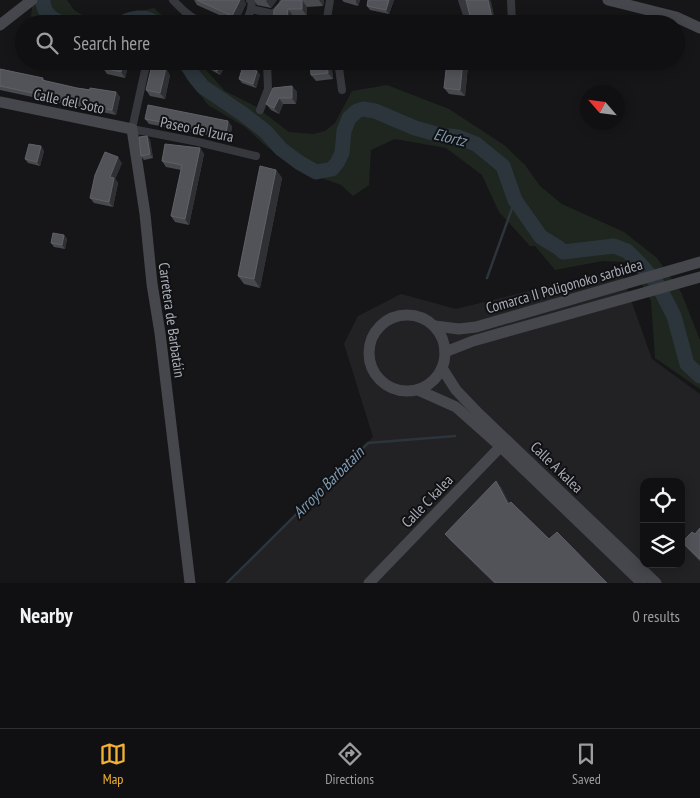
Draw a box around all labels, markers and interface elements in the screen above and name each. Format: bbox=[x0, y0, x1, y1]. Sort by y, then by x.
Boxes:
search box bbox=[15, 15, 685, 70]
icon: search bbox=[33, 29, 61, 57]
text: Search here bbox=[73, 31, 150, 55]
street label: Calle del Soto bbox=[32, 84, 106, 118]
north arrow bbox=[580, 85, 625, 130]
street label: Paseo de Izura bbox=[159, 112, 235, 146]
water label: Elortz bbox=[432, 123, 470, 151]
street label: Comarca II Poligonoko sarbidea bbox=[483, 255, 645, 317]
street label: Carretera de Barbatáin bbox=[155, 261, 189, 379]
street label: Calle A kalea bbox=[527, 437, 587, 497]
water label: Arroyo Barbatain bbox=[288, 442, 368, 522]
street label: Calle C kalea bbox=[397, 471, 457, 531]
map controls bbox=[640, 478, 685, 568]
button: locate bbox=[640, 478, 685, 523]
button: layers bbox=[640, 523, 685, 568]
text: Nearby bbox=[20, 602, 73, 629]
text: 0 results bbox=[633, 606, 680, 626]
tab: Map bbox=[99, 740, 127, 788]
tab: Directions bbox=[325, 740, 374, 788]
tab: Saved bbox=[572, 740, 601, 788]

